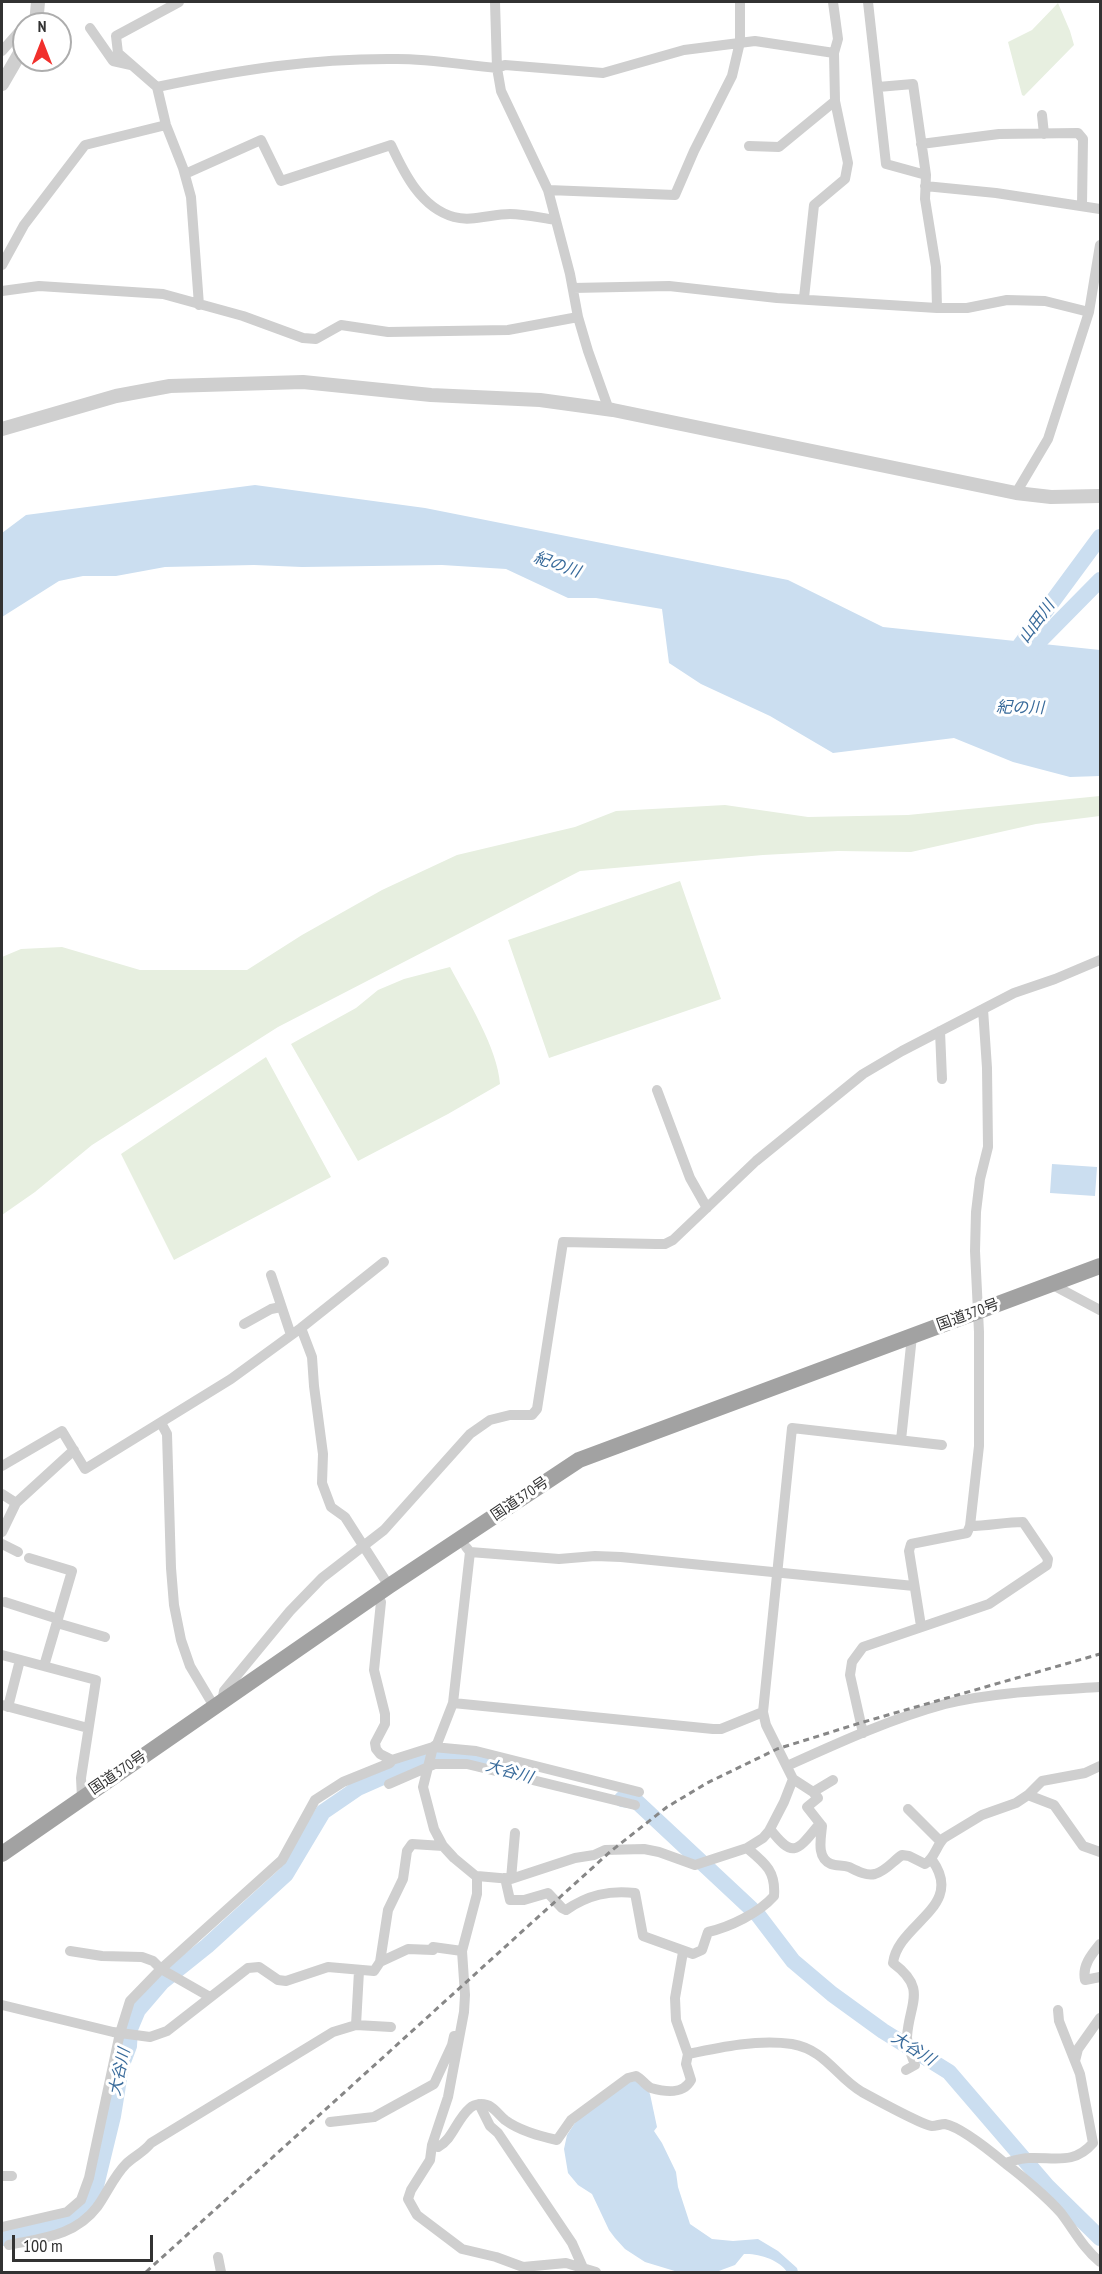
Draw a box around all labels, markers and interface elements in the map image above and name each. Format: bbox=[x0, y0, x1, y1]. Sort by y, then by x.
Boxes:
north arrow bbox=[12, 12, 72, 72]
text: N bbox=[38, 16, 46, 36]
water label: 紀の川 bbox=[531, 548, 583, 582]
water label: 山田川 bbox=[1015, 597, 1059, 647]
water label: 紀の川 bbox=[996, 698, 1044, 718]
street label: 国道370号 bbox=[934, 1295, 1002, 1335]
street label: 国道370号 bbox=[488, 1473, 552, 1525]
street label: 国道370号 bbox=[86, 1747, 150, 1799]
water label: 大谷川 bbox=[483, 1756, 535, 1788]
water label: 大谷川 bbox=[888, 2028, 938, 2070]
water label: 大谷川 bbox=[106, 2047, 134, 2097]
scale bar bbox=[15, 2223, 156, 2261]
text: 100 m bbox=[23, 2234, 63, 2257]

